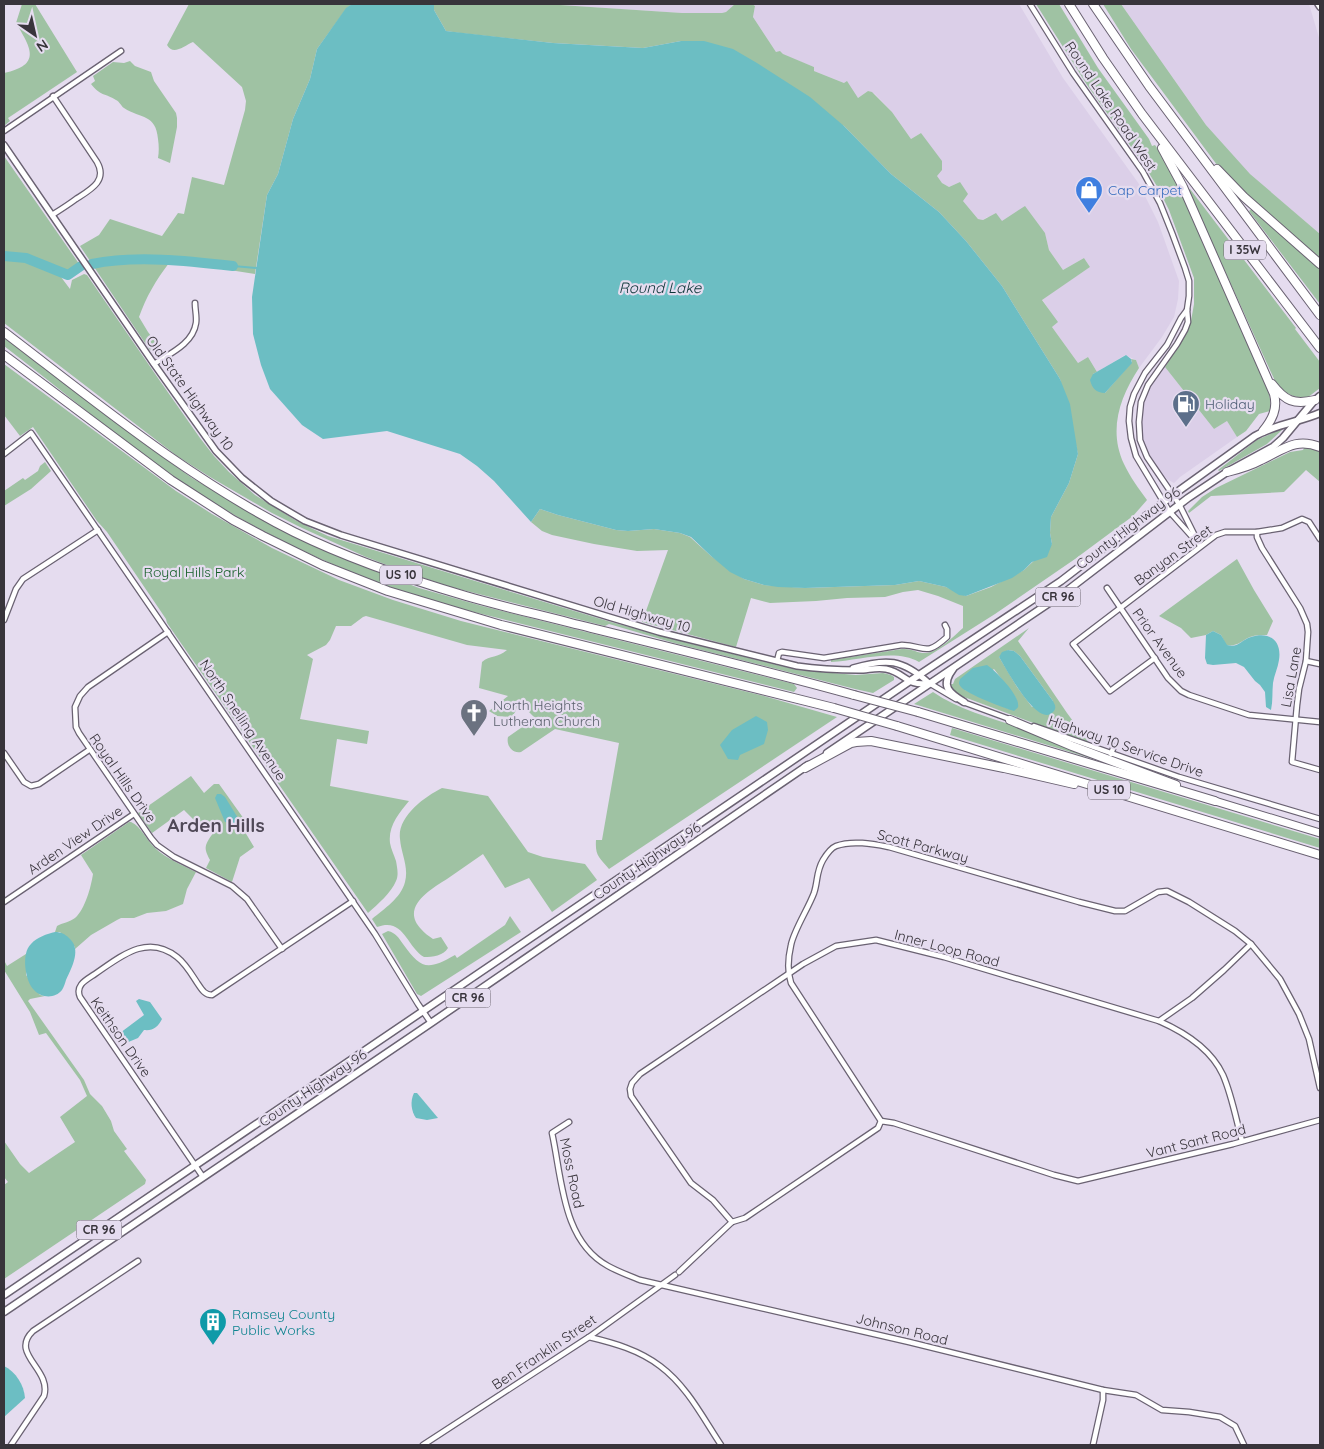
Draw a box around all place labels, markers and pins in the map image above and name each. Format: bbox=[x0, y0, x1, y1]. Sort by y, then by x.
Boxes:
shop icon: Cap Carpet bbox=[1074, 175, 1104, 214]
place label: Cap Carpet bbox=[1108, 181, 1182, 199]
fuel station icon: Holiday bbox=[1171, 389, 1201, 428]
place label: Holiday bbox=[1205, 395, 1255, 413]
place label: North Heights Lutheran Church bbox=[493, 696, 600, 730]
church icon: North Heights Lutheran Church bbox=[459, 698, 489, 737]
place label: Ramsey County Public Works bbox=[232, 1305, 335, 1339]
building icon: Ramsey County Public Works bbox=[198, 1307, 228, 1346]

